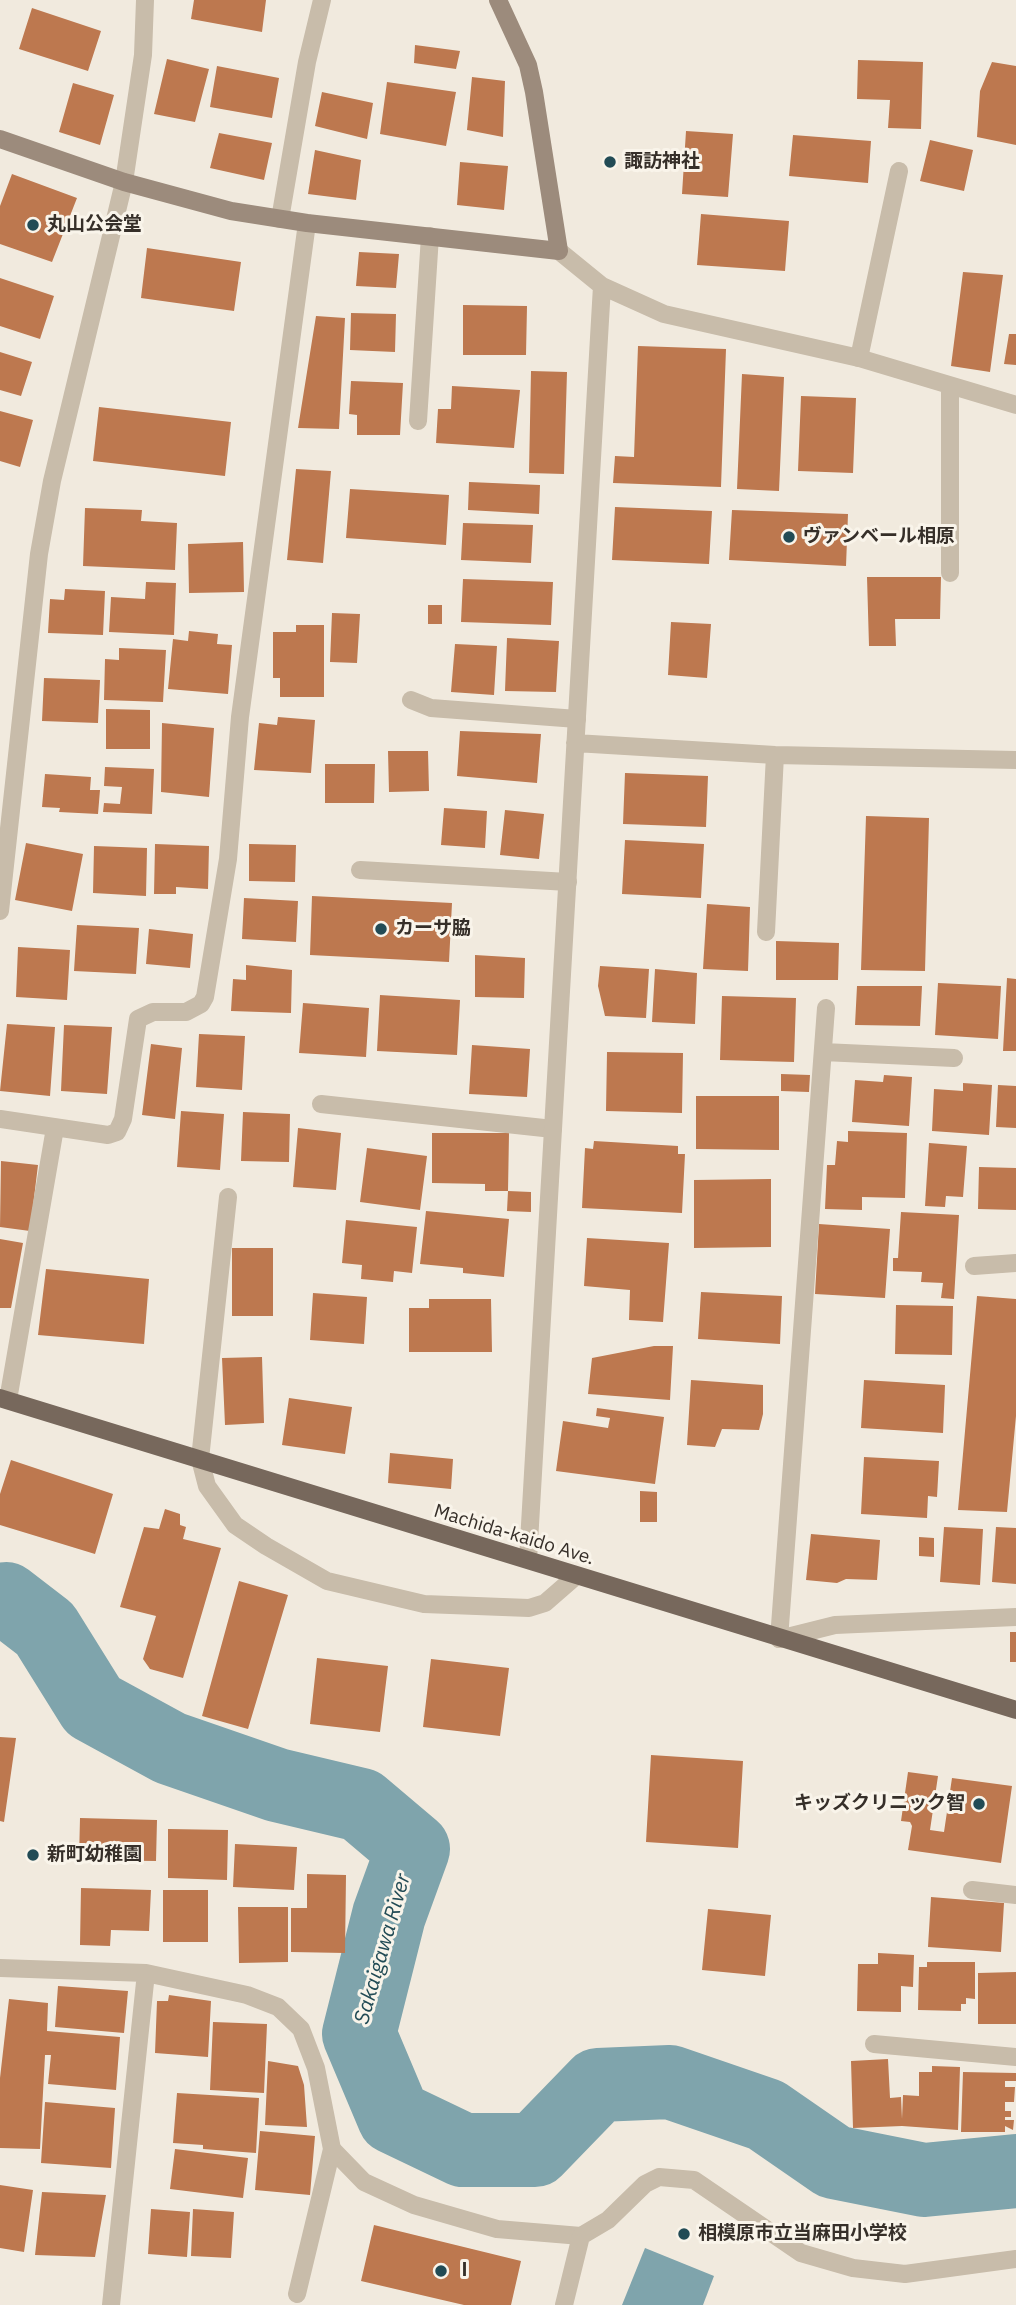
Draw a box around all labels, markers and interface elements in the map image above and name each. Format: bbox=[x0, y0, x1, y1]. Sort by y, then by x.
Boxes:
place label: 諏訪神社 bbox=[624, 151, 700, 173]
marker: 諏訪神社 bbox=[602, 154, 618, 170]
place label: 丸山公会堂 bbox=[47, 214, 142, 236]
marker: 丸山公会堂 bbox=[25, 217, 41, 233]
place label: ヴァンベール相原 bbox=[803, 526, 955, 548]
marker: ヴァンベール相原 bbox=[781, 529, 797, 545]
place label: カーサ脇 bbox=[395, 918, 471, 940]
marker: カーサ脇 bbox=[373, 921, 389, 937]
street label: Machida-kaido Ave. bbox=[431, 1500, 597, 1570]
place label: キッズクリニック智 bbox=[794, 1793, 965, 1815]
marker: キッズクリニック智 bbox=[971, 1796, 987, 1812]
place label: 新町幼稚園 bbox=[47, 1844, 142, 1866]
marker: 新町幼稚園 bbox=[25, 1847, 41, 1863]
water label: Sakaigawa River bbox=[350, 1871, 416, 2027]
place label: 相模原市立当麻田小学校 bbox=[698, 2223, 907, 2245]
marker: 相模原市立当麻田小学校 bbox=[676, 2226, 692, 2242]
place label: Ⅰ bbox=[455, 2260, 474, 2282]
marker: Ⅰ bbox=[433, 2263, 449, 2279]

